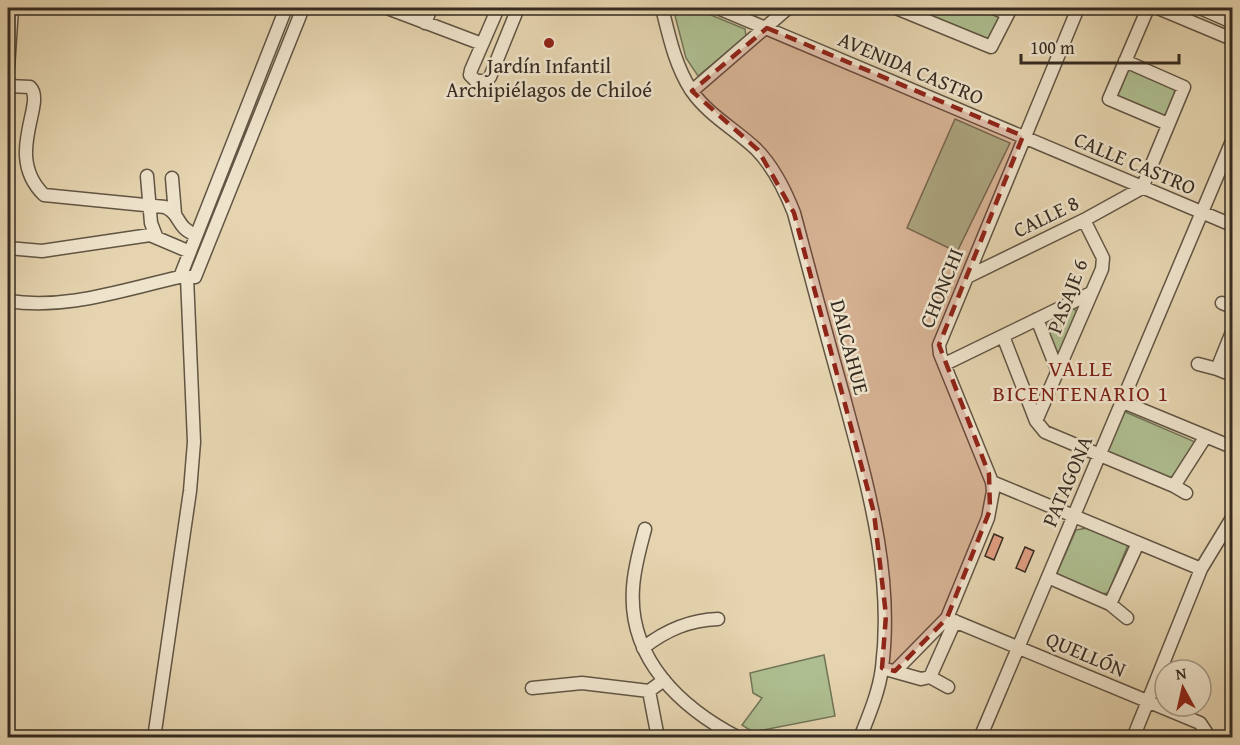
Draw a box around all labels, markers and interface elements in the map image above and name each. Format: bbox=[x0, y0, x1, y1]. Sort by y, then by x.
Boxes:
street label: AVENIDA CASTRO bbox=[833, 23, 989, 113]
scale bar bbox=[1021, 27, 1178, 65]
text: 100 m bbox=[1030, 34, 1075, 61]
marker: Jardín Infantil Archipiélagos de Chiloé bbox=[542, 36, 556, 50]
place label: Jardín Infantil Archipiélagos de Chiloé bbox=[446, 50, 652, 105]
street label: CALLE CASTRO bbox=[1069, 123, 1201, 203]
street label: CALLE 8 bbox=[1008, 187, 1084, 245]
street label: CHONCHI bbox=[911, 243, 971, 333]
street label: PASAJE 6 bbox=[1039, 254, 1095, 338]
street label: DALCAHUE bbox=[822, 296, 878, 398]
district label: VALLE BICENTENARIO 1 bbox=[992, 352, 1170, 409]
street label: PATAGONA bbox=[1034, 430, 1100, 531]
street label: QUELLÓN bbox=[1041, 623, 1131, 685]
north arrow bbox=[1153, 658, 1213, 718]
text: N bbox=[1174, 660, 1188, 686]

